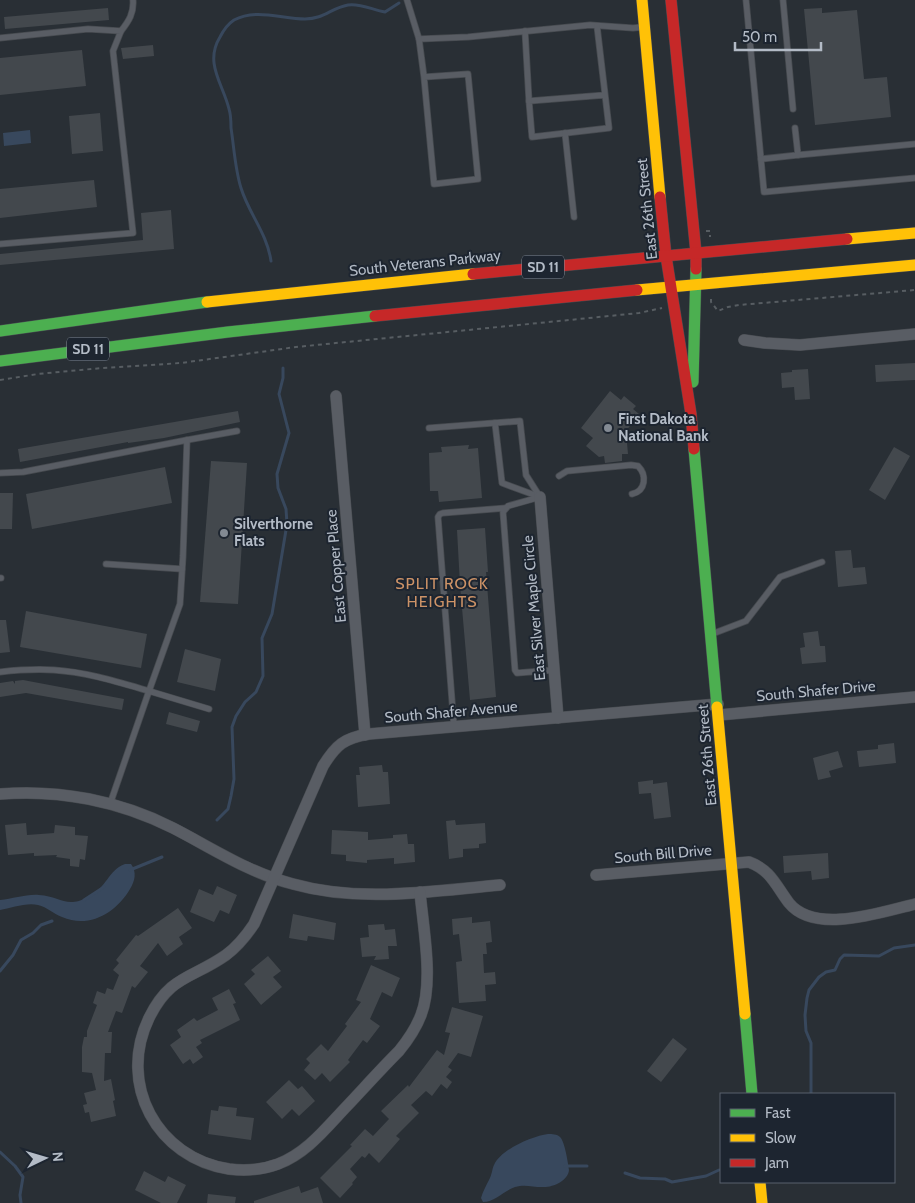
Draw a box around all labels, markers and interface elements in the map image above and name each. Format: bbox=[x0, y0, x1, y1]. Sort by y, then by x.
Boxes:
scale bar bbox=[735, 20, 821, 52]
text: 50 m bbox=[742, 28, 777, 46]
street label: East 26th Street bbox=[633, 158, 661, 260]
street label: South Veterans Parkway bbox=[348, 246, 502, 280]
road number: SD 11 bbox=[522, 256, 564, 278]
road number: SD 11 bbox=[67, 338, 109, 360]
place label: First Dakota National Bank bbox=[618, 410, 709, 445]
marker: First Dakota National Bank bbox=[602, 422, 614, 434]
street label: East Copper Place bbox=[322, 508, 350, 623]
place label: Silverthorne Flats bbox=[234, 515, 313, 550]
marker: Silverthorne Flats bbox=[218, 527, 230, 539]
street label: East Silver Maple Circle bbox=[519, 534, 549, 682]
district label: SPLIT ROCK HEIGHTS bbox=[395, 574, 489, 611]
street label: South Shafer Drive bbox=[756, 677, 877, 705]
street label: South Shafer Avenue bbox=[384, 697, 519, 727]
street label: East 26th Street bbox=[694, 704, 720, 806]
street label: South Bill Drive bbox=[614, 841, 713, 867]
legend bbox=[720, 1093, 895, 1183]
text: Fast bbox=[765, 1104, 790, 1122]
text: Slow bbox=[765, 1129, 796, 1147]
north arrow bbox=[20, 1133, 70, 1183]
text: N bbox=[49, 1151, 67, 1163]
text: Jam bbox=[764, 1154, 789, 1172]

